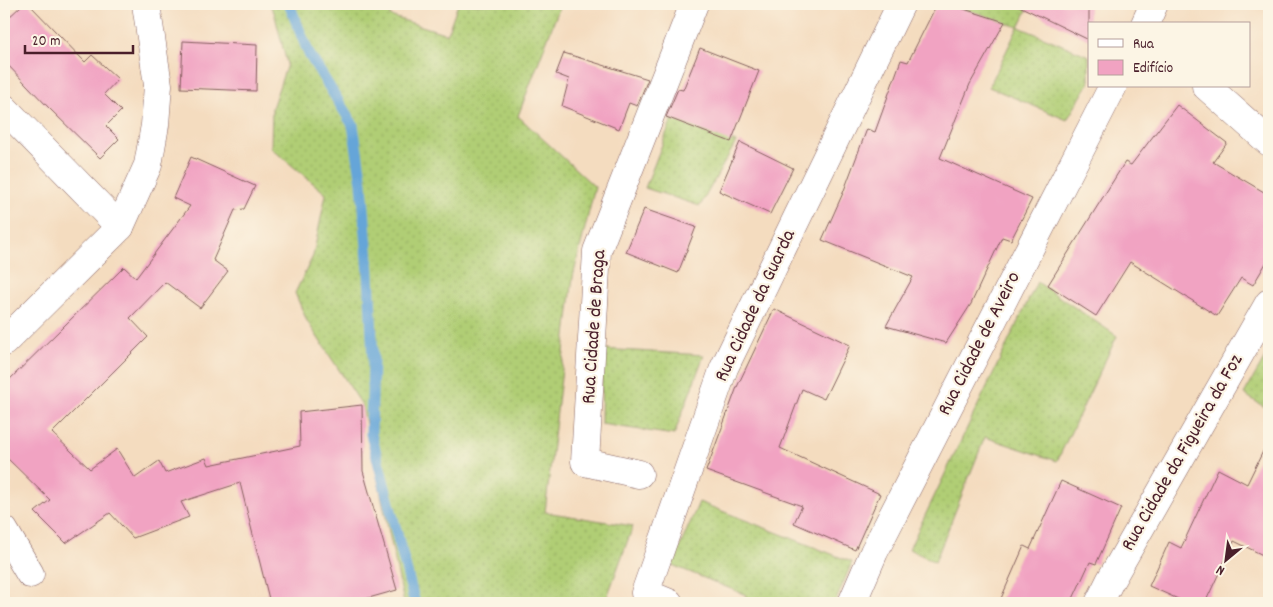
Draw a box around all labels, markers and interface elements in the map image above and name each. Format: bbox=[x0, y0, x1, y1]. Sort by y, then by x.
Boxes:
scale bar bbox=[25, 22, 132, 54]
legend bbox=[1088, 22, 1250, 88]
text: 20 m bbox=[32, 31, 60, 53]
text: Rua bbox=[1133, 34, 1155, 56]
text: Edifício bbox=[1133, 58, 1173, 80]
street label: Rua Cidade da Guarda bbox=[708, 225, 804, 387]
street label: Rua Cidade de Braga bbox=[576, 248, 614, 405]
street label: Rua Cidade de Aveiro bbox=[932, 267, 1028, 421]
street label: Rua Cidade da Figueira da Foz bbox=[1115, 349, 1251, 557]
north arrow bbox=[1200, 534, 1250, 584]
text: N bbox=[1213, 559, 1229, 580]

